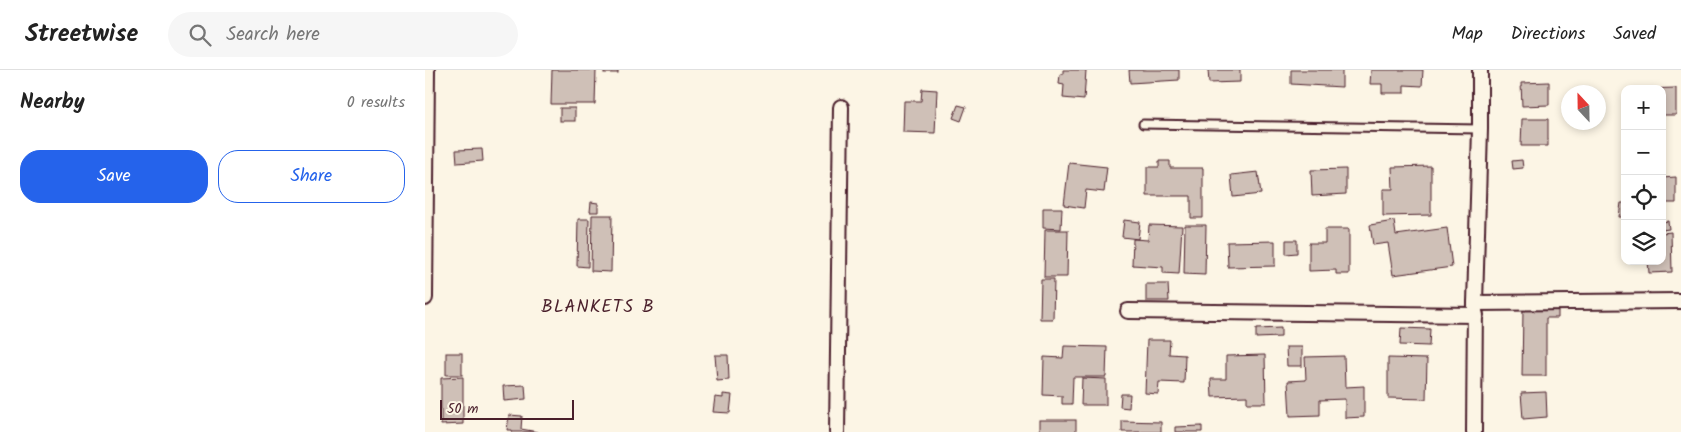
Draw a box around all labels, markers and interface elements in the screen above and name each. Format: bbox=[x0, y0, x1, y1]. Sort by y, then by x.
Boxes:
search box bbox=[168, 12, 518, 57]
text: Streetwise bbox=[25, 15, 138, 54]
text: Search here bbox=[226, 20, 320, 50]
text: Map bbox=[1451, 20, 1483, 49]
text: Directions bbox=[1511, 20, 1585, 49]
text: Saved bbox=[1613, 20, 1656, 49]
icon: search bbox=[186, 21, 214, 49]
north arrow bbox=[1561, 85, 1606, 130]
map controls bbox=[1621, 85, 1666, 265]
button: + bbox=[1621, 85, 1666, 130]
text: Nearby bbox=[20, 86, 85, 119]
text: 0 results bbox=[347, 90, 405, 115]
button: − bbox=[1621, 130, 1666, 175]
button: Save bbox=[20, 150, 208, 203]
button: Share bbox=[218, 150, 405, 203]
button: locate bbox=[1621, 175, 1666, 220]
button: layers bbox=[1621, 220, 1666, 265]
district label: BLANKETS B bbox=[541, 293, 655, 322]
scale bar bbox=[440, 397, 574, 420]
text: 50 m bbox=[447, 398, 478, 420]

